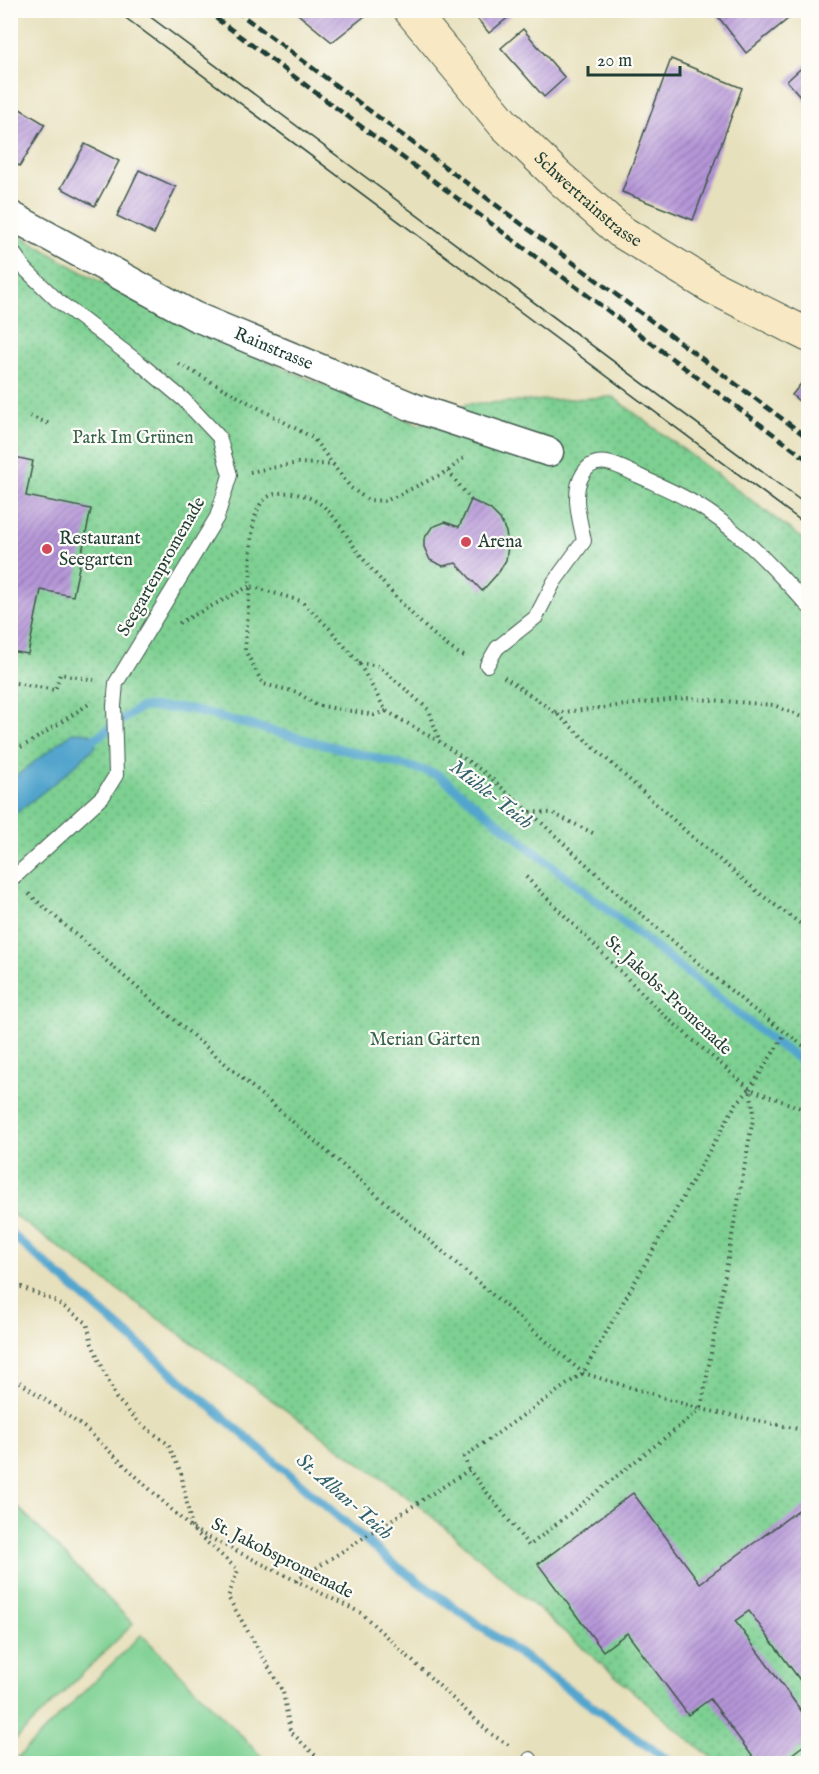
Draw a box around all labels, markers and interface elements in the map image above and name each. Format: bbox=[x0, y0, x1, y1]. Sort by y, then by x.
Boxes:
scale bar bbox=[588, 39, 680, 77]
text: 20 m bbox=[597, 50, 632, 73]
street label: Schwertrainstrasse bbox=[529, 147, 646, 253]
street label: Rainstrasse bbox=[230, 322, 317, 376]
park label: Park Im Grünen bbox=[72, 427, 194, 450]
street label: Seegartenpromenade bbox=[113, 493, 211, 641]
place label: Restaurant Seegarten bbox=[59, 528, 141, 572]
place label: Arena bbox=[477, 531, 523, 554]
marker: Arena bbox=[459, 535, 473, 549]
marker: Restaurant Seegarten bbox=[40, 542, 54, 556]
water label: Mühle-Teich bbox=[444, 755, 538, 836]
street label: St. Jakobs-Promenade bbox=[600, 931, 736, 1061]
park label: Merian Gärten bbox=[370, 1029, 481, 1052]
water label: St. Alban-Teich bbox=[291, 1448, 398, 1546]
street label: St. Jakobspromenade bbox=[207, 1513, 357, 1605]

